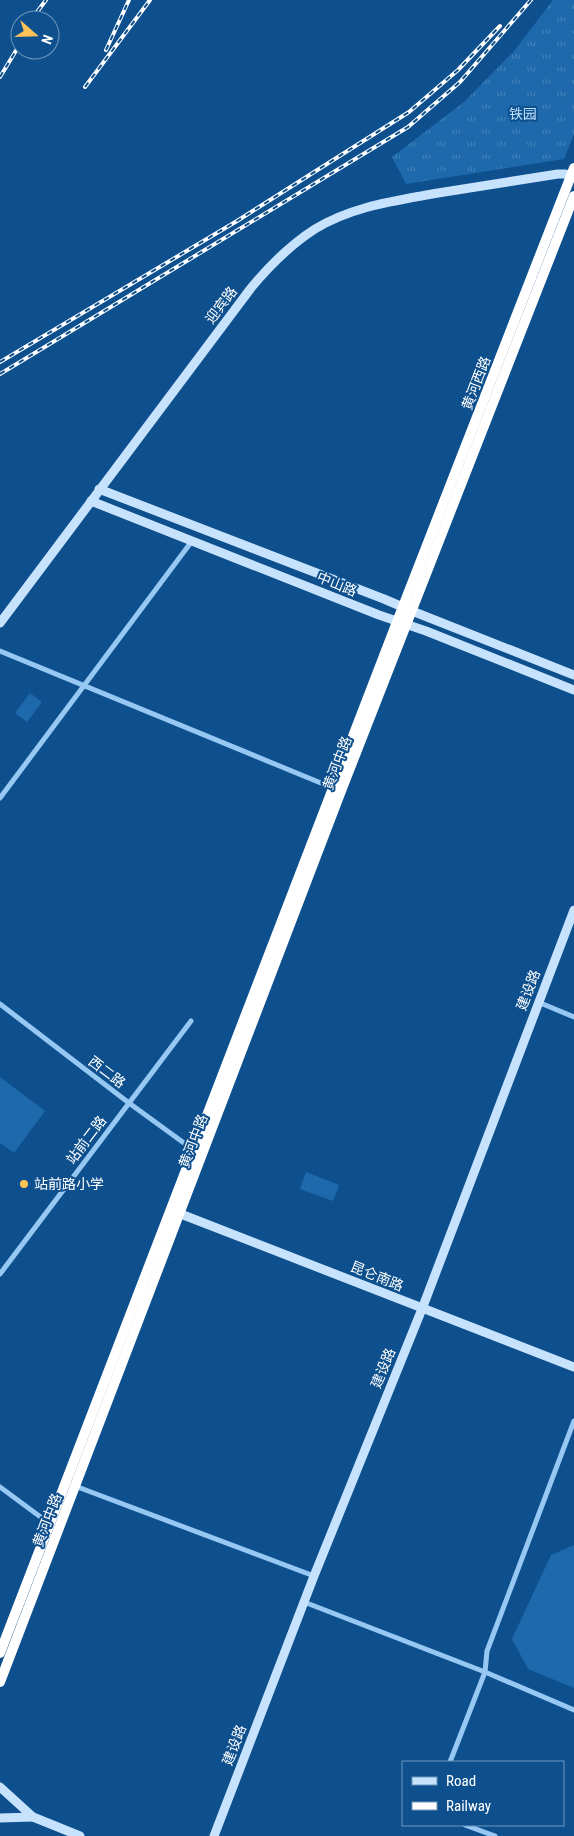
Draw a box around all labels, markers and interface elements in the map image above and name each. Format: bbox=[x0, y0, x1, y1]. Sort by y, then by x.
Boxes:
north arrow bbox=[10, 10, 60, 60]
text: N bbox=[38, 33, 56, 46]
park label: 铁园 bbox=[509, 106, 537, 122]
street label: 迎宾路 bbox=[202, 283, 240, 327]
street label: 黄河西路 bbox=[458, 354, 494, 412]
street label: 中山路 bbox=[315, 569, 359, 599]
street label: 黄河中路 bbox=[319, 734, 355, 792]
street label: 建设路 bbox=[513, 968, 543, 1012]
street label: 西二路 bbox=[85, 1053, 129, 1091]
street label: 黄河中路 bbox=[175, 1112, 211, 1170]
street label: 站前二路 bbox=[63, 1113, 109, 1167]
place label: 站前路小学 bbox=[34, 1176, 104, 1192]
marker: 站前路小学 bbox=[18, 1178, 30, 1190]
street label: 昆仑南路 bbox=[348, 1258, 406, 1294]
street label: 建设路 bbox=[368, 1346, 398, 1390]
street label: 黄河中路 bbox=[29, 1491, 65, 1549]
street label: 建设路 bbox=[219, 1723, 249, 1767]
legend bbox=[402, 1761, 564, 1826]
text: Road bbox=[446, 1772, 476, 1790]
text: Railway bbox=[446, 1797, 491, 1815]

